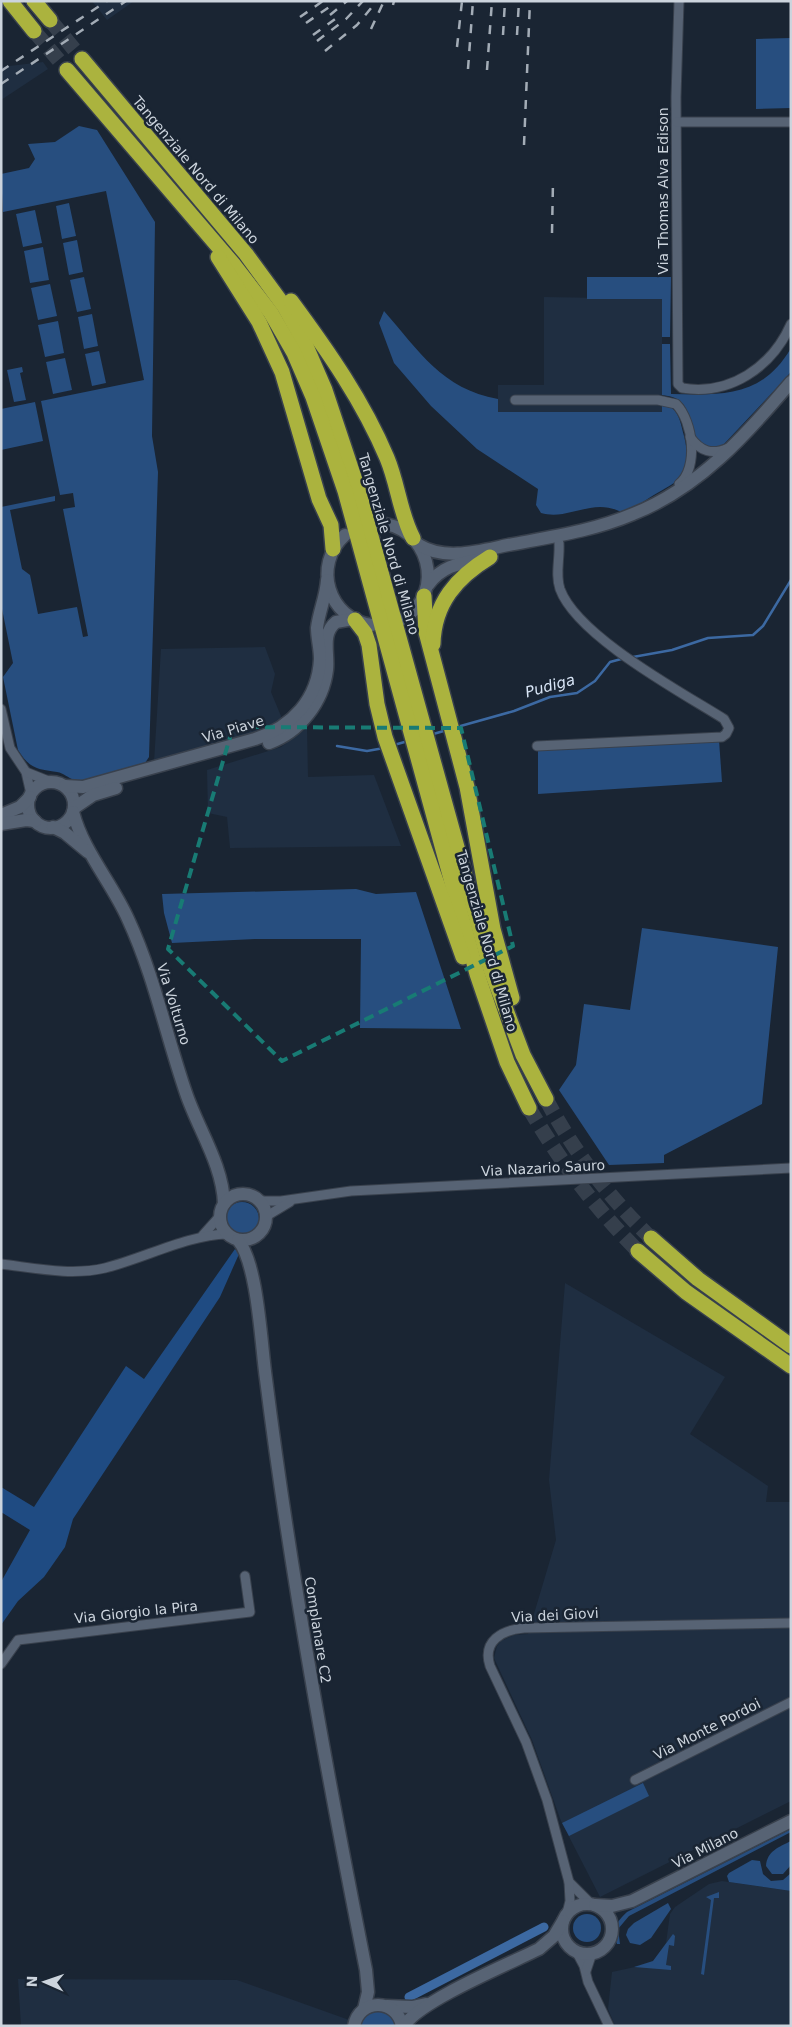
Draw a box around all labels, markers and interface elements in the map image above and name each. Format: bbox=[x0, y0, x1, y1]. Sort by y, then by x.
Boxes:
street label: Tangenziale Nord di Milano bbox=[129, 92, 262, 247]
street label: Via Thomas Alva Edison bbox=[655, 107, 671, 275]
street label: Tangenziale Nord di Milano bbox=[355, 451, 423, 636]
water label: Pudiga bbox=[523, 671, 577, 701]
street label: Via Piave bbox=[200, 712, 266, 746]
street label: Tangenziale Nord di Milano bbox=[453, 848, 521, 1033]
street label: Via Volturno bbox=[154, 961, 194, 1047]
street label: Via Nazario Sauro bbox=[481, 1157, 605, 1179]
street label: Complanare C2 bbox=[302, 1575, 334, 1685]
street label: Via Giorgio la Pira bbox=[73, 1598, 199, 1626]
street label: Via dei Giovi bbox=[511, 1605, 599, 1625]
street label: Via Monte Pordoi bbox=[651, 1695, 763, 1763]
street label: Via Milano bbox=[669, 1825, 741, 1871]
north arrow bbox=[20, 1957, 70, 2007]
text: N bbox=[24, 1975, 40, 1988]

